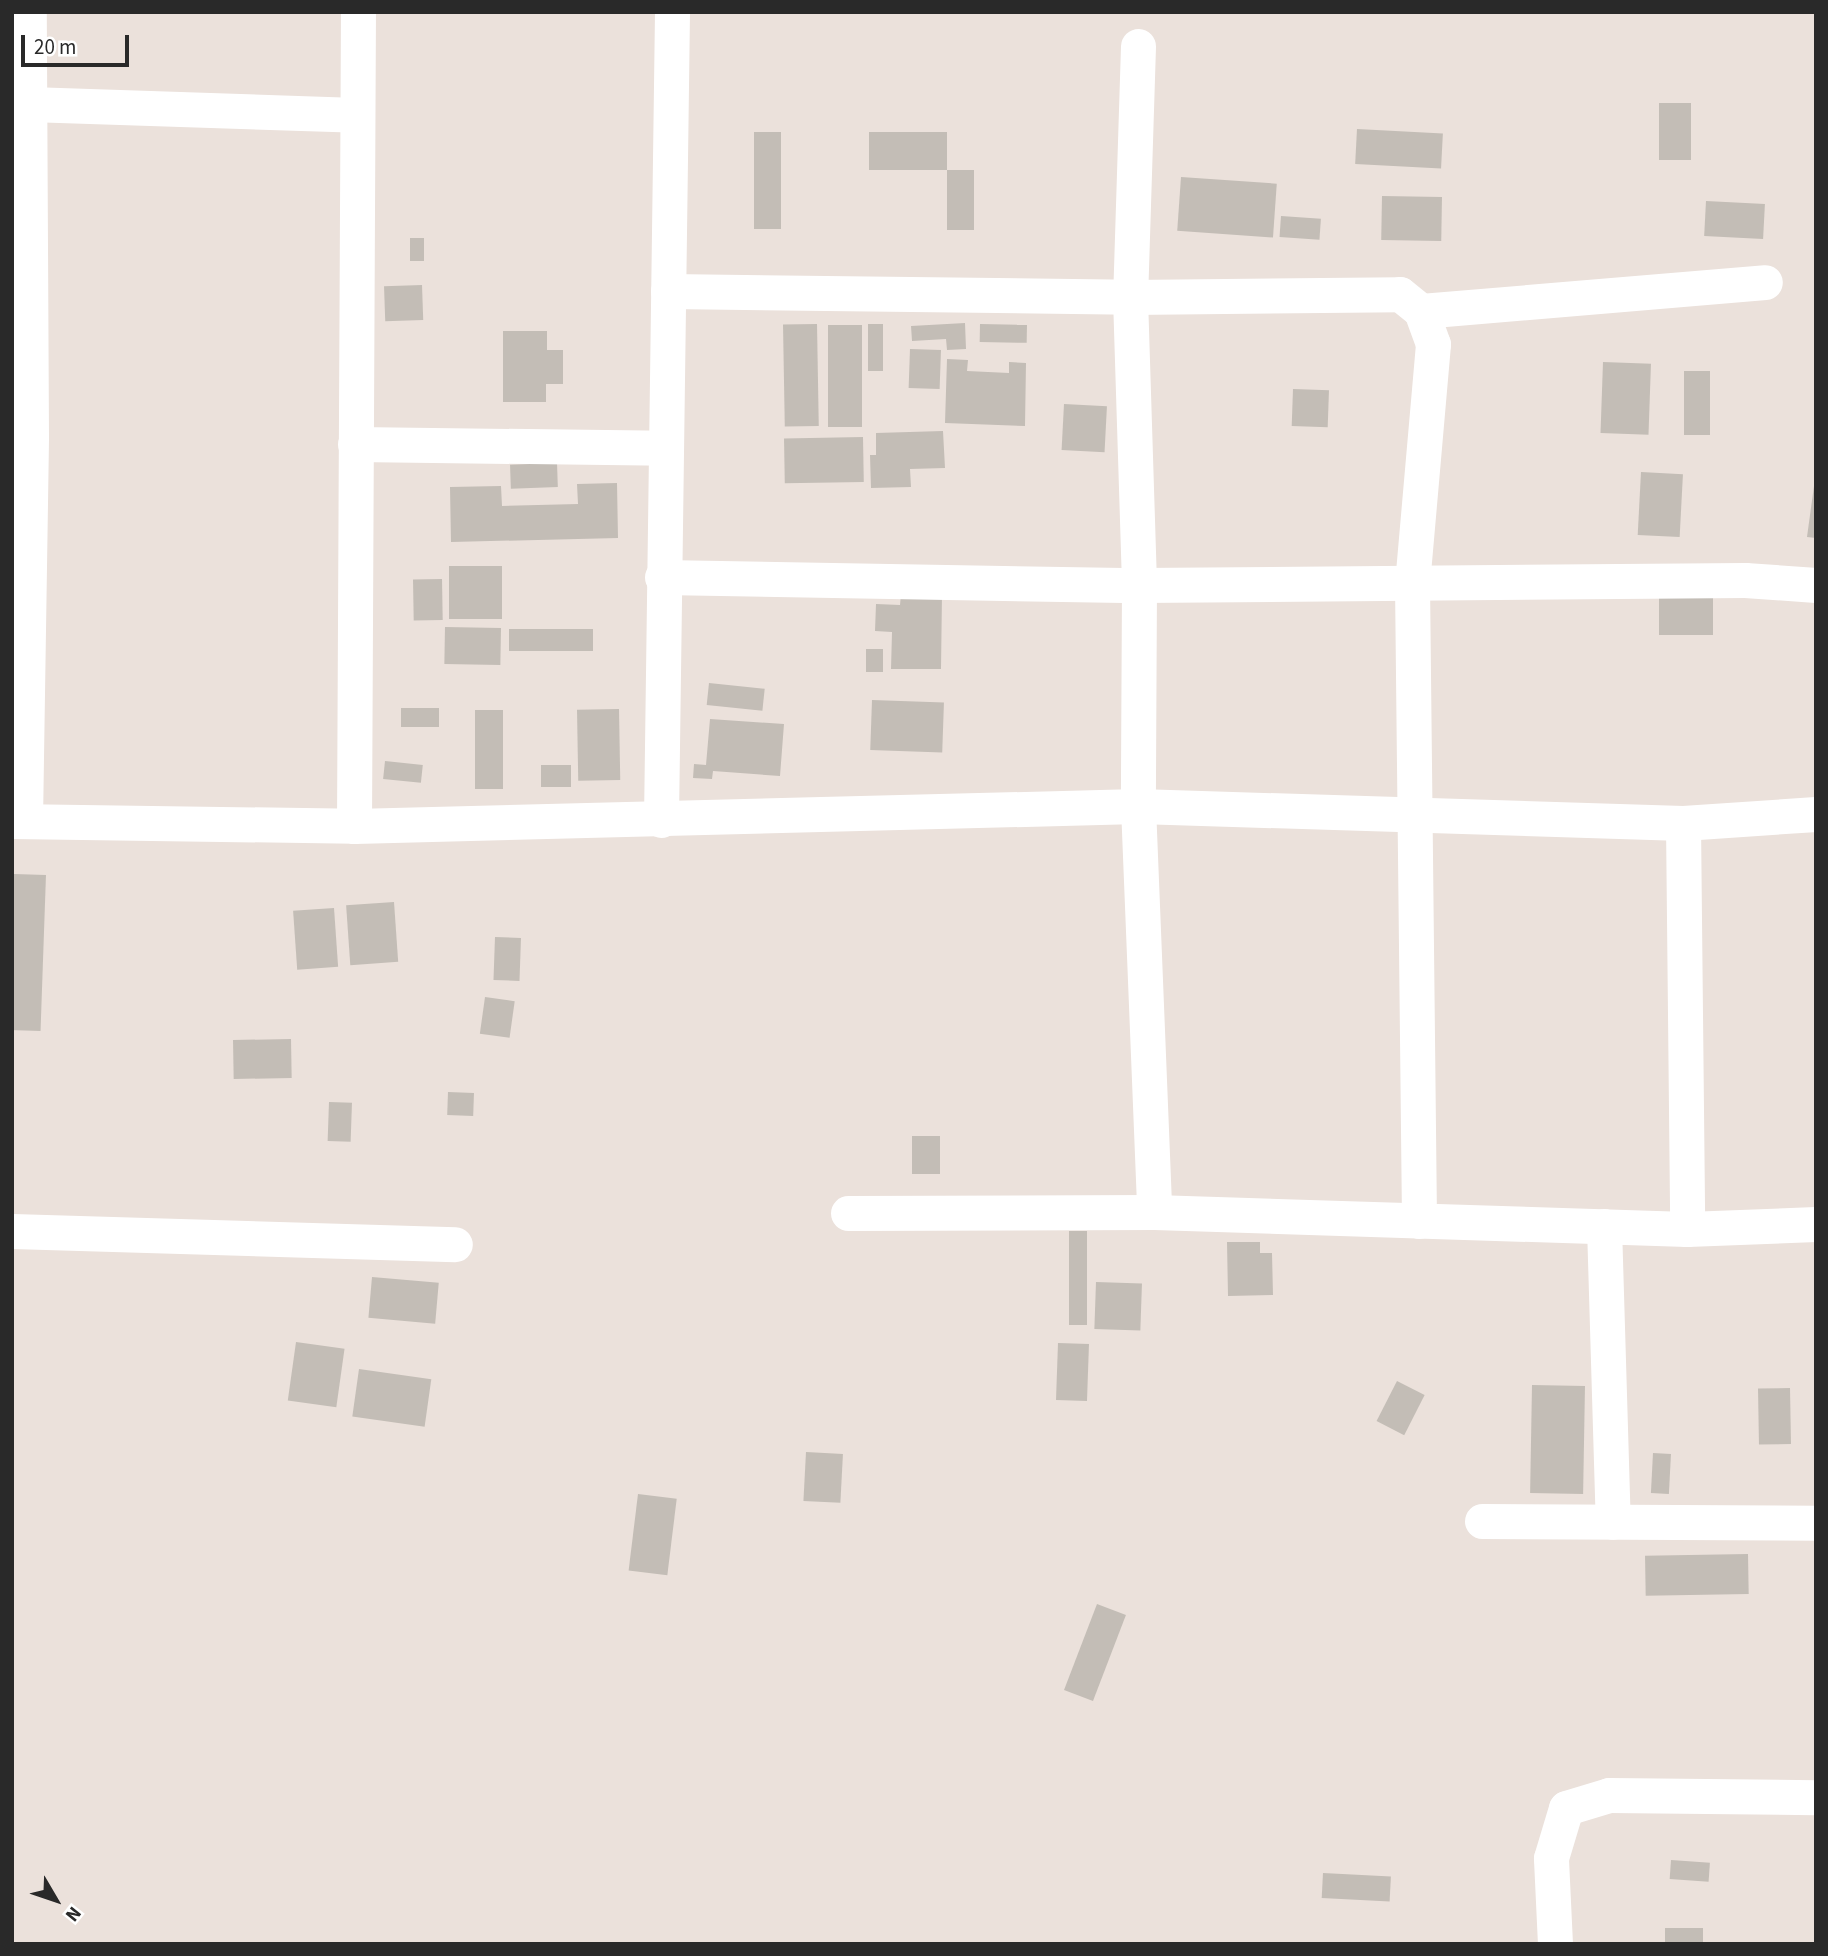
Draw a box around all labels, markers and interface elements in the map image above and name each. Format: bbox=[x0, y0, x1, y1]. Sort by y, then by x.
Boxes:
scale bar bbox=[24, 21, 133, 65]
text: 20 m bbox=[34, 32, 76, 62]
north arrow bbox=[21, 1865, 91, 1935]
text: N bbox=[58, 1900, 87, 1927]

